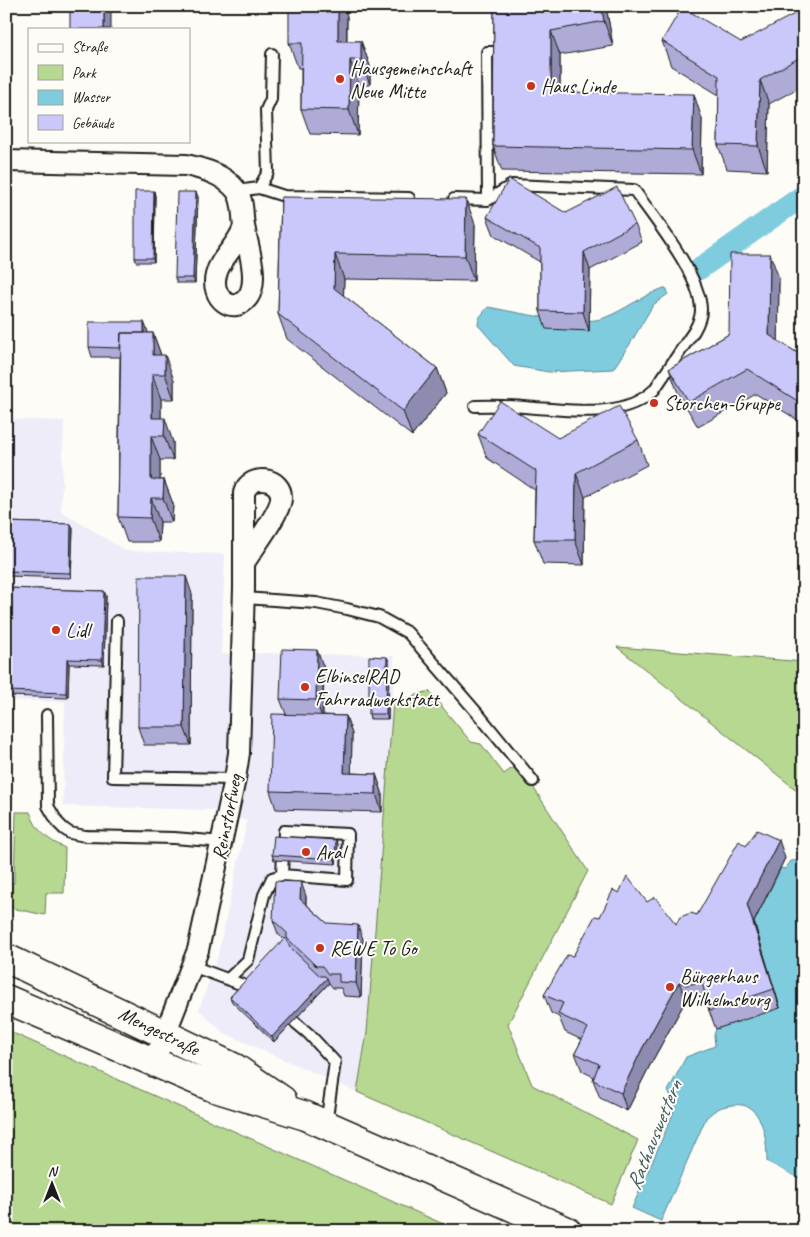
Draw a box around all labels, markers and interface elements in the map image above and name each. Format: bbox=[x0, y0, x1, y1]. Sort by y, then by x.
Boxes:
legend bbox=[28, 28, 190, 142]
text: Straße bbox=[72, 38, 108, 57]
place label: Hausgemeinschaft Neue Mitte bbox=[350, 56, 474, 104]
text: Park bbox=[72, 64, 97, 83]
marker: Hausgemeinschaft Neue Mitte bbox=[334, 73, 346, 85]
place label: Haus Linde bbox=[541, 74, 617, 99]
marker: Haus Linde bbox=[525, 80, 537, 92]
text: Wasser bbox=[72, 88, 111, 107]
text: Gebäude bbox=[72, 114, 115, 133]
place label: Storchen-Gruppe bbox=[664, 391, 781, 416]
marker: Storchen-Gruppe bbox=[648, 397, 660, 409]
place label: Lidl bbox=[66, 618, 93, 643]
marker: Lidl bbox=[50, 624, 62, 636]
place label: ElbinselRAD Fahrradwerkstatt bbox=[315, 664, 441, 712]
marker: ElbinselRAD Fahrradwerkstatt bbox=[299, 681, 311, 693]
street label: Reinstorfweg bbox=[206, 771, 248, 862]
place label: Aral bbox=[316, 840, 349, 865]
marker: Aral bbox=[300, 846, 312, 858]
place label: REWE To Go bbox=[330, 936, 419, 961]
marker: REWE To Go bbox=[314, 942, 326, 954]
place label: Bürgerhaus Wilhelmsburg bbox=[680, 964, 771, 1012]
marker: Bürgerhaus Wilhelmsburg bbox=[664, 981, 676, 993]
street label: Mengestraße bbox=[115, 1001, 205, 1062]
water label: Rathauswettern bbox=[620, 1075, 688, 1193]
north arrow bbox=[28, 1160, 78, 1210]
text: N bbox=[48, 1163, 59, 1180]

